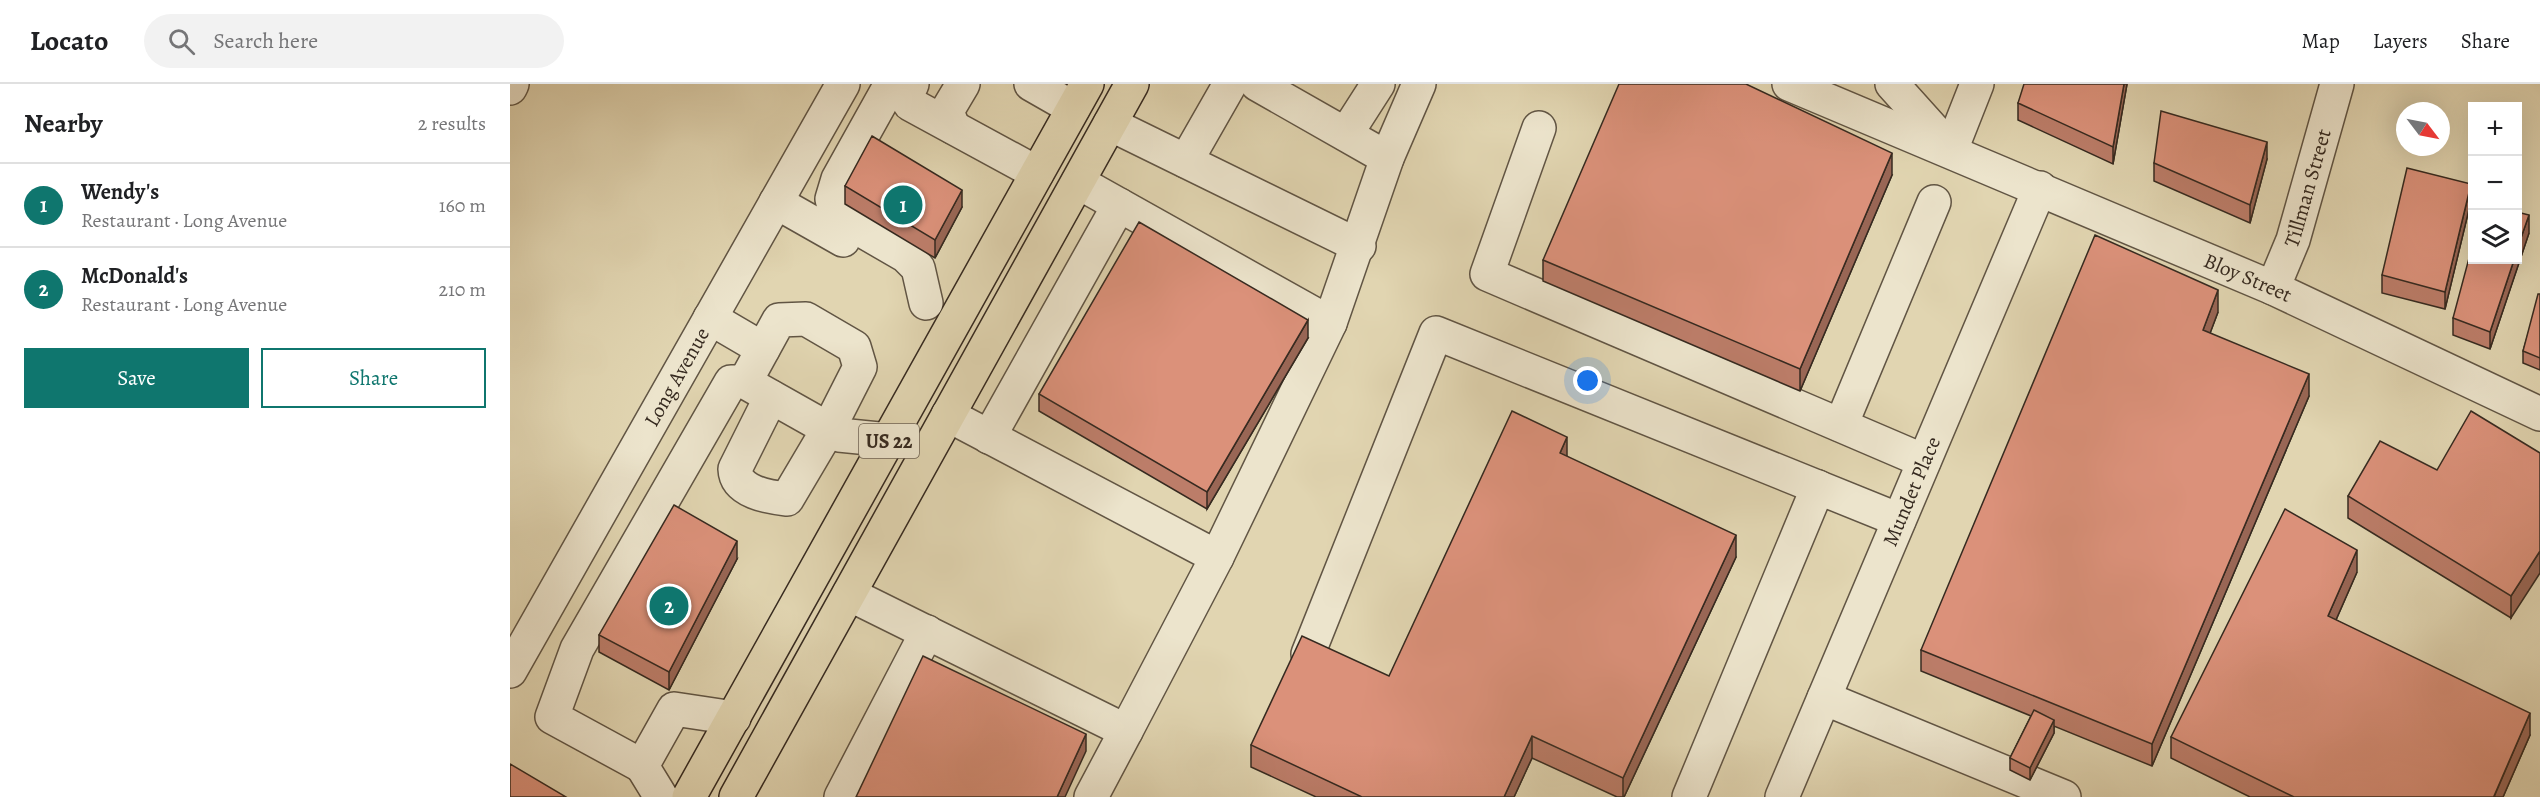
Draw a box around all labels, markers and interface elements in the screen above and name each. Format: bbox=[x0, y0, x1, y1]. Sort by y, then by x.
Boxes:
search box bbox=[144, 14, 564, 68]
text: Locato bbox=[30, 22, 108, 60]
icon: search bbox=[165, 25, 198, 58]
text: Search here bbox=[213, 26, 318, 56]
text: Map bbox=[2301, 27, 2340, 55]
text: Layers bbox=[2373, 27, 2428, 55]
text: Share bbox=[2461, 27, 2510, 55]
north arrow bbox=[2396, 102, 2450, 156]
map controls bbox=[2468, 102, 2522, 264]
button: + bbox=[2468, 102, 2522, 156]
text: Nearby bbox=[24, 106, 103, 141]
text: 2 results bbox=[418, 110, 486, 137]
street label: Tillman Street bbox=[2277, 126, 2338, 252]
button: − bbox=[2468, 156, 2522, 210]
text: Wendy's bbox=[81, 177, 159, 207]
pin: 1 bbox=[884, 182, 922, 228]
text: 1 bbox=[40, 192, 47, 219]
text: 160 m bbox=[439, 192, 486, 219]
text: Restaurant · Long Avenue bbox=[81, 207, 287, 234]
button: layers bbox=[2468, 210, 2522, 264]
street label: Bloy Street bbox=[2200, 246, 2296, 309]
text: McDonald's bbox=[81, 261, 188, 291]
text: 2 bbox=[39, 276, 48, 303]
text: 210 m bbox=[438, 276, 486, 303]
text: Restaurant · Long Avenue bbox=[81, 291, 287, 318]
street label: Long Avenue bbox=[637, 322, 716, 432]
button: Save bbox=[24, 348, 249, 408]
button: Share bbox=[261, 348, 486, 408]
your location bbox=[1573, 366, 1602, 395]
road number: US 22 bbox=[859, 424, 919, 458]
street label: Mundet Place bbox=[1876, 432, 1947, 550]
pin: 2 bbox=[650, 584, 688, 628]

